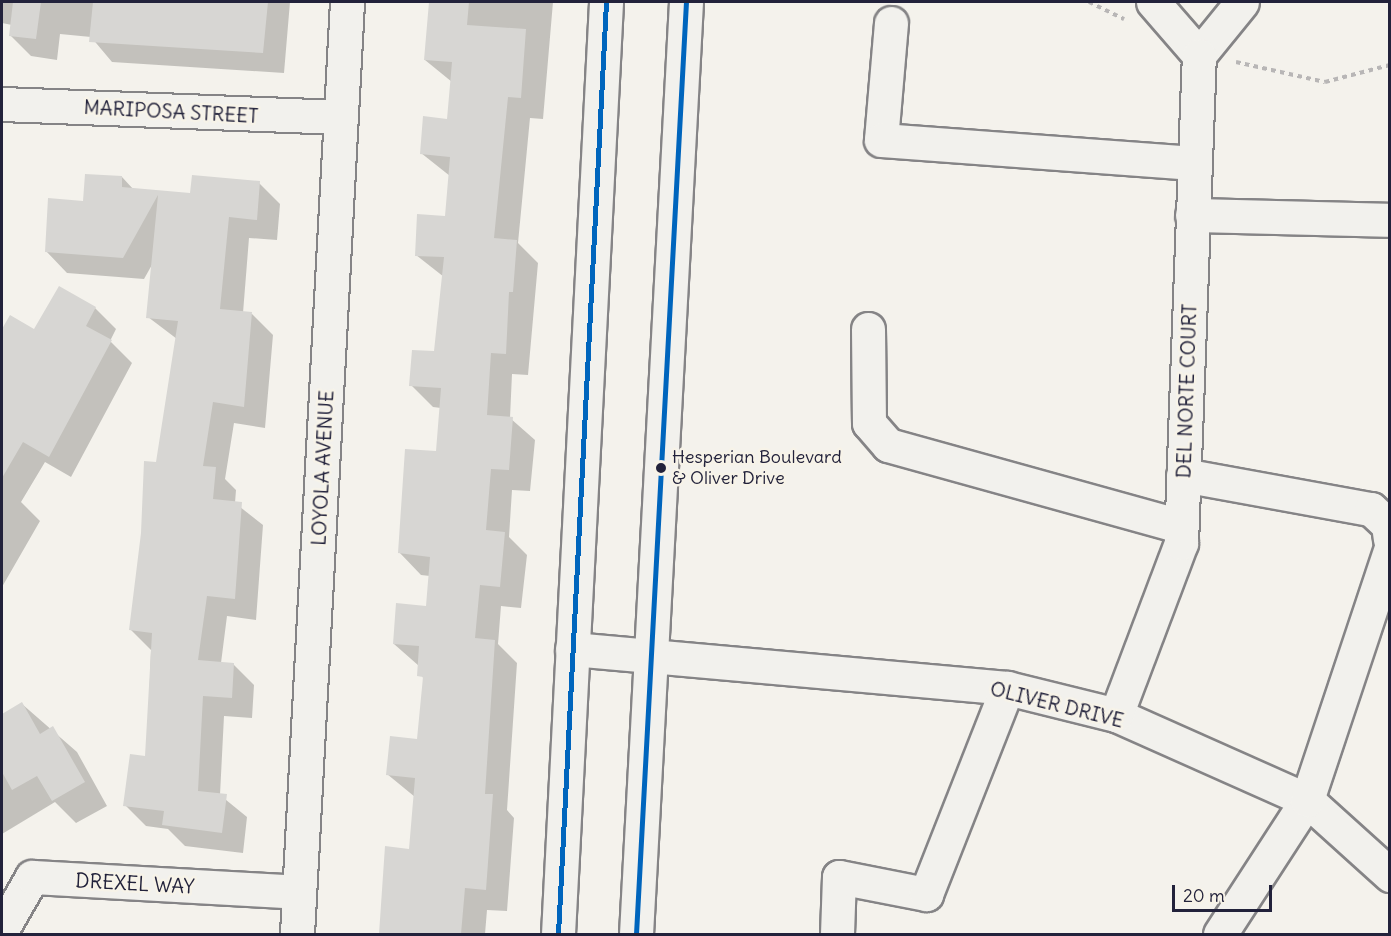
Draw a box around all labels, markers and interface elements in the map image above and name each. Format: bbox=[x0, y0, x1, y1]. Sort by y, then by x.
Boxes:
street label: MARIPOSA STREET bbox=[83, 94, 259, 128]
street label: DEL NORTE COURT bbox=[1171, 303, 1201, 479]
street label: LOYOLA AVENUE bbox=[306, 390, 338, 546]
place label: Hesperian Boulevard & Oliver Drive bbox=[672, 447, 842, 490]
marker: Hesperian Boulevard & Oliver Drive bbox=[655, 462, 667, 474]
street label: OLIVER DRIVE bbox=[988, 676, 1126, 732]
street label: DREXEL WAY bbox=[75, 868, 195, 898]
scale bar bbox=[1175, 873, 1276, 911]
text: 20 m bbox=[1183, 884, 1225, 907]

